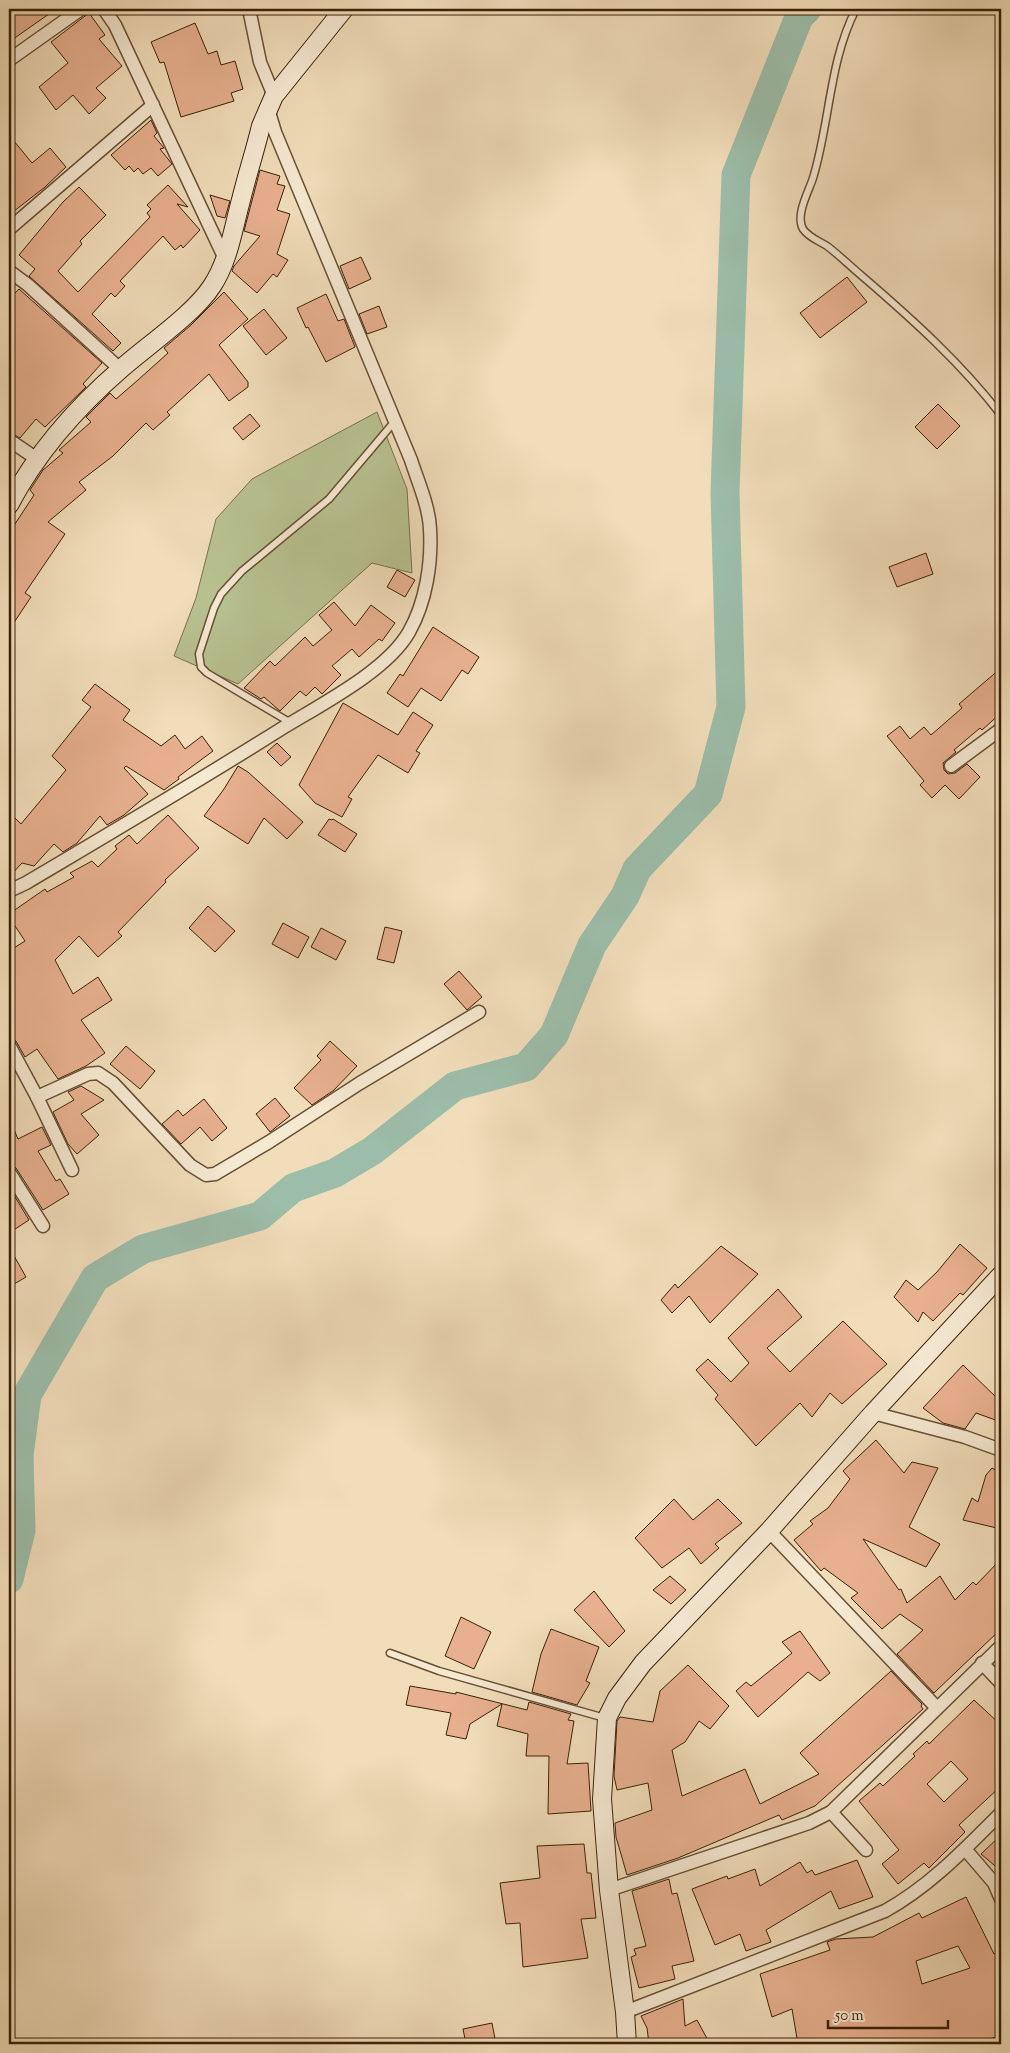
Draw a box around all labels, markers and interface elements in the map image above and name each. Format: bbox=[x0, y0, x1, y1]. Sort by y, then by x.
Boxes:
scale bar bbox=[828, 1998, 948, 2030]
text: 50 m bbox=[834, 2006, 864, 2027]

